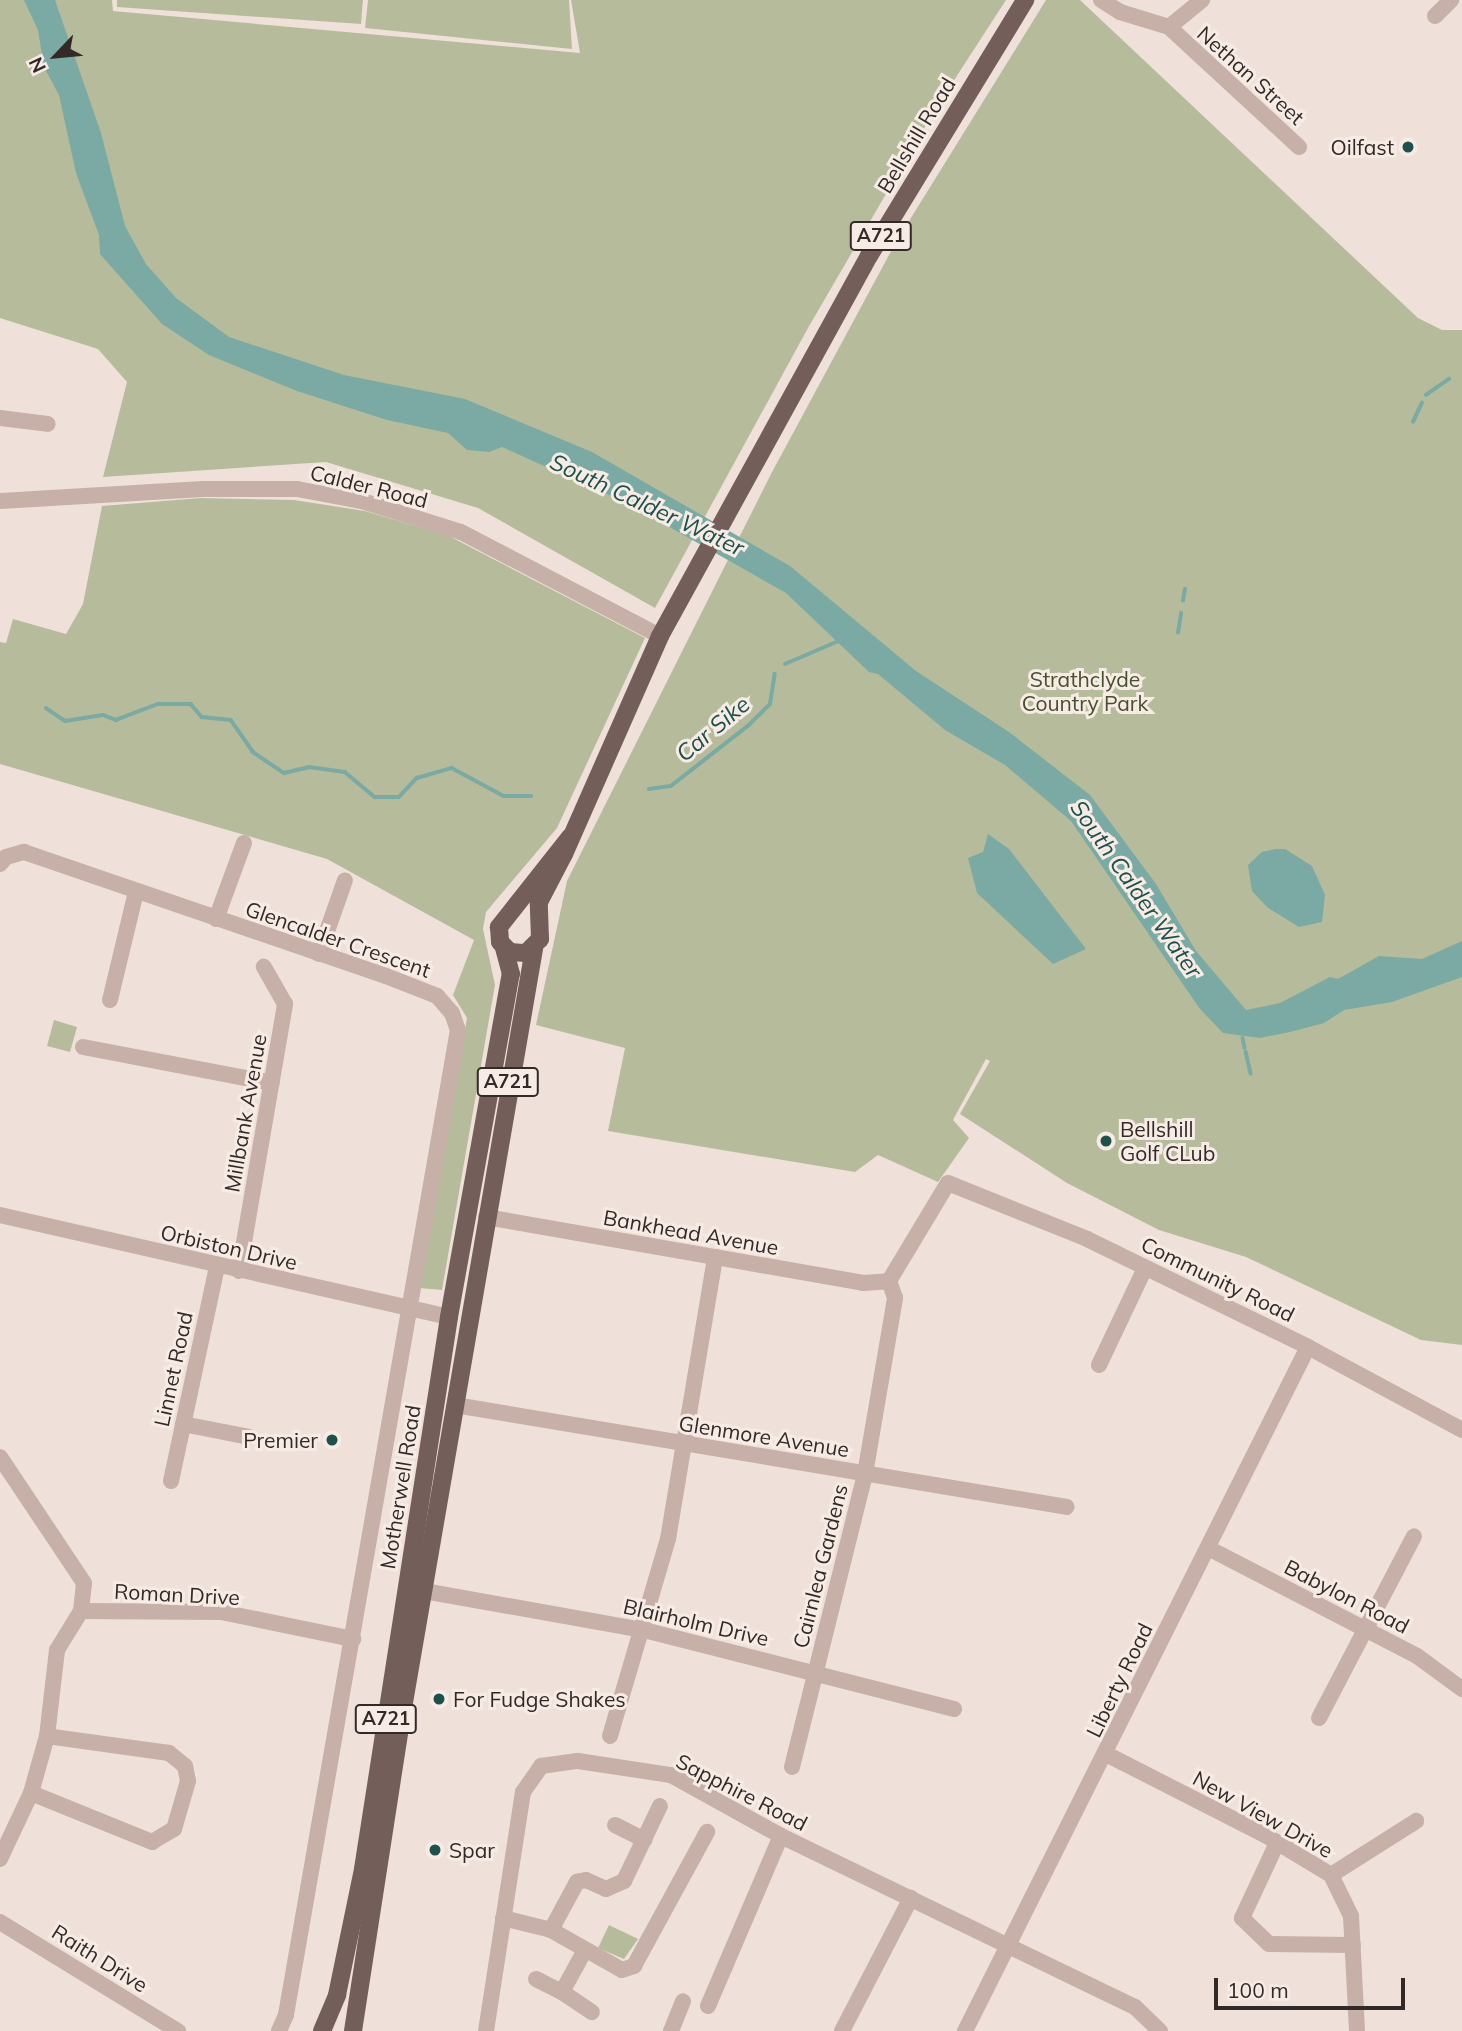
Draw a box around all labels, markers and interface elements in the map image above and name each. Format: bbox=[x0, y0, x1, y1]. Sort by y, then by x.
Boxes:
street label: Nethan Street bbox=[1192, 20, 1310, 130]
north arrow bbox=[21, 21, 91, 91]
text: N bbox=[23, 53, 51, 77]
street label: Bellshill Road bbox=[872, 73, 960, 197]
place label: Oilfast bbox=[1331, 134, 1394, 160]
marker: Oilfast bbox=[1400, 139, 1416, 155]
road number: A721 bbox=[850, 220, 912, 252]
water label: South Calder Water bbox=[546, 448, 748, 562]
street label: Calder Road bbox=[308, 459, 430, 513]
park label: Strathclyde Country Park bbox=[1022, 666, 1148, 716]
water label: Car Sike bbox=[671, 690, 755, 768]
water label: South Calder Water bbox=[1064, 795, 1208, 983]
street label: Glencalder Crescent bbox=[242, 895, 434, 983]
street label: Millbank Avenue bbox=[219, 1032, 271, 1194]
road number: A721 bbox=[476, 1066, 540, 1098]
place label: Bellshill Golf CLub bbox=[1120, 1116, 1215, 1166]
marker: Bellshill Golf CLub bbox=[1098, 1133, 1114, 1149]
street label: Bankhead Avenue bbox=[601, 1204, 781, 1260]
street label: Orbiston Drive bbox=[158, 1219, 300, 1275]
street label: Community Road bbox=[1137, 1231, 1299, 1327]
street label: Linnet Road bbox=[149, 1309, 197, 1429]
street label: Motherwell Road bbox=[375, 1403, 425, 1571]
street label: Glenmore Avenue bbox=[677, 1410, 851, 1462]
place label: Premier bbox=[243, 1427, 318, 1453]
marker: Premier bbox=[324, 1432, 340, 1448]
street label: Cairnlea Gardens bbox=[787, 1481, 853, 1651]
street label: Babylon Road bbox=[1280, 1554, 1414, 1638]
street label: Roman Drive bbox=[114, 1578, 240, 1610]
street label: Blairholm Drive bbox=[621, 1593, 771, 1651]
street label: Liberty Road bbox=[1080, 1619, 1158, 1741]
place label: For Fudge Shakes bbox=[453, 1686, 626, 1712]
marker: For Fudge Shakes bbox=[431, 1691, 447, 1707]
road number: A721 bbox=[354, 1704, 418, 1735]
street label: Sapphire Road bbox=[672, 1748, 812, 1836]
street label: New View Drive bbox=[1189, 1765, 1337, 1863]
place label: Spar bbox=[449, 1837, 495, 1863]
marker: Spar bbox=[427, 1842, 443, 1858]
street label: Raith Drive bbox=[48, 1919, 152, 1997]
scale bar bbox=[1217, 1965, 1408, 2009]
text: 100 m bbox=[1227, 1977, 1289, 2003]

